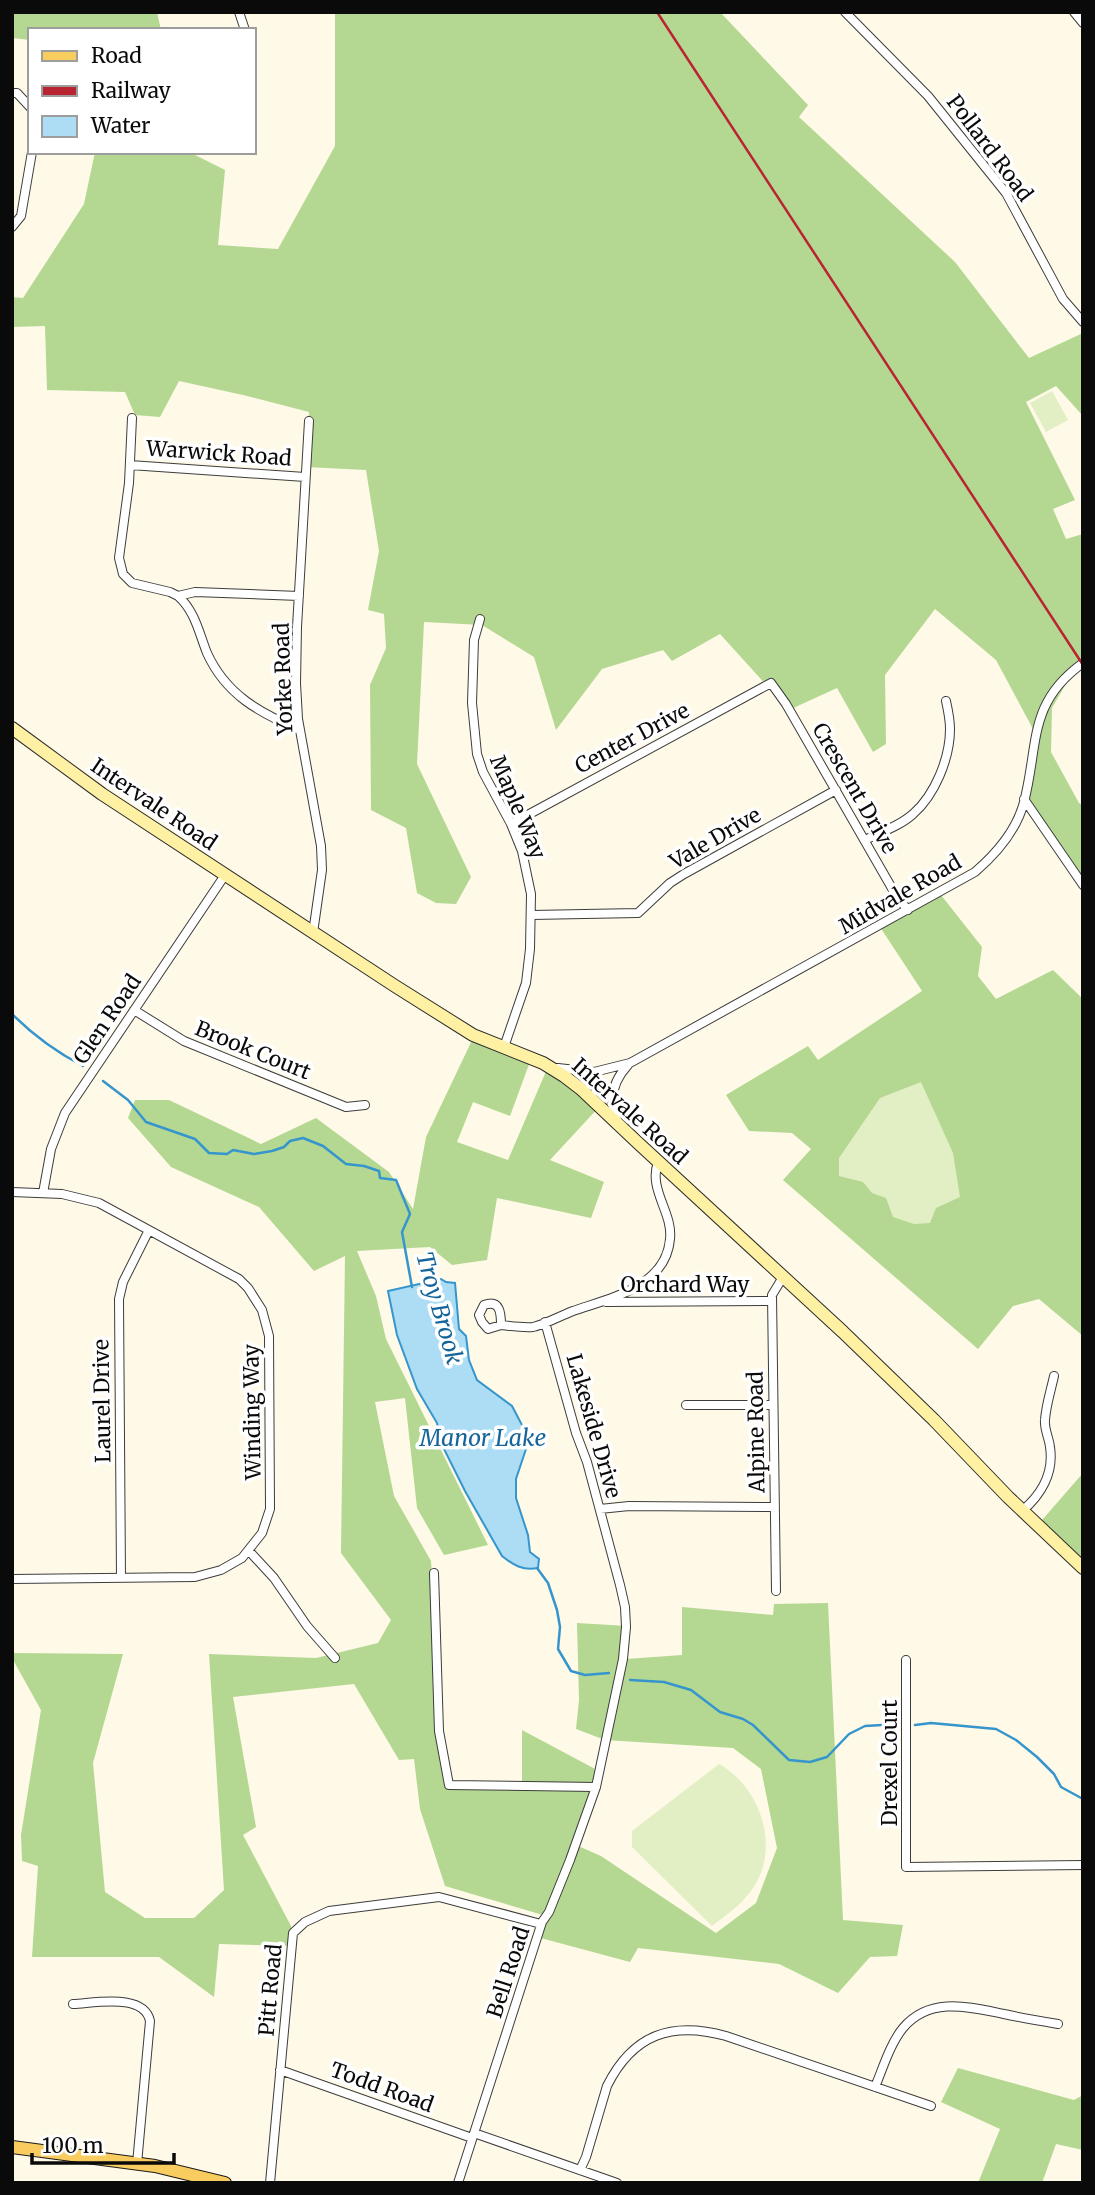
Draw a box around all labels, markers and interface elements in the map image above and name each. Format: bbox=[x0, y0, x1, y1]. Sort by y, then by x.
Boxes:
legend bbox=[28, 28, 256, 154]
text: Road bbox=[91, 42, 142, 69]
text: Railway bbox=[91, 77, 172, 104]
street label: Pollard Road bbox=[941, 89, 1039, 207]
text: Water bbox=[90, 112, 150, 139]
street label: Warwick Road bbox=[144, 434, 293, 472]
street label: Yorke Road bbox=[268, 622, 298, 737]
street label: Center Drive bbox=[570, 697, 694, 779]
street label: Crescent Drive bbox=[807, 718, 903, 858]
street label: Maple Way bbox=[484, 751, 552, 864]
street label: Intervale Road bbox=[86, 752, 223, 856]
street label: Vale Drive bbox=[664, 801, 766, 876]
street label: Midvale Road bbox=[834, 848, 966, 940]
street label: Glen Road bbox=[67, 969, 147, 1069]
street label: Brook Court bbox=[191, 1015, 315, 1085]
street label: Intervale Road bbox=[567, 1052, 694, 1170]
water label: Troy Brook bbox=[410, 1249, 470, 1368]
street label: Orchard Way bbox=[620, 1271, 750, 1298]
street label: Laurel Drive bbox=[87, 1339, 117, 1463]
street label: Winding Way bbox=[237, 1343, 267, 1481]
street label: Lakeside Drive bbox=[560, 1351, 628, 1501]
street label: Alpine Road bbox=[741, 1371, 771, 1494]
water label: Manor Lake bbox=[419, 1423, 546, 1452]
street label: Drexel Court bbox=[876, 1700, 903, 1826]
street label: Bell Road bbox=[481, 1923, 536, 2021]
street label: Pitt Road bbox=[253, 1942, 288, 2037]
street label: Todd Road bbox=[327, 2056, 438, 2118]
scale bar bbox=[32, 2122, 173, 2166]
text: 100 m bbox=[42, 2132, 104, 2159]

